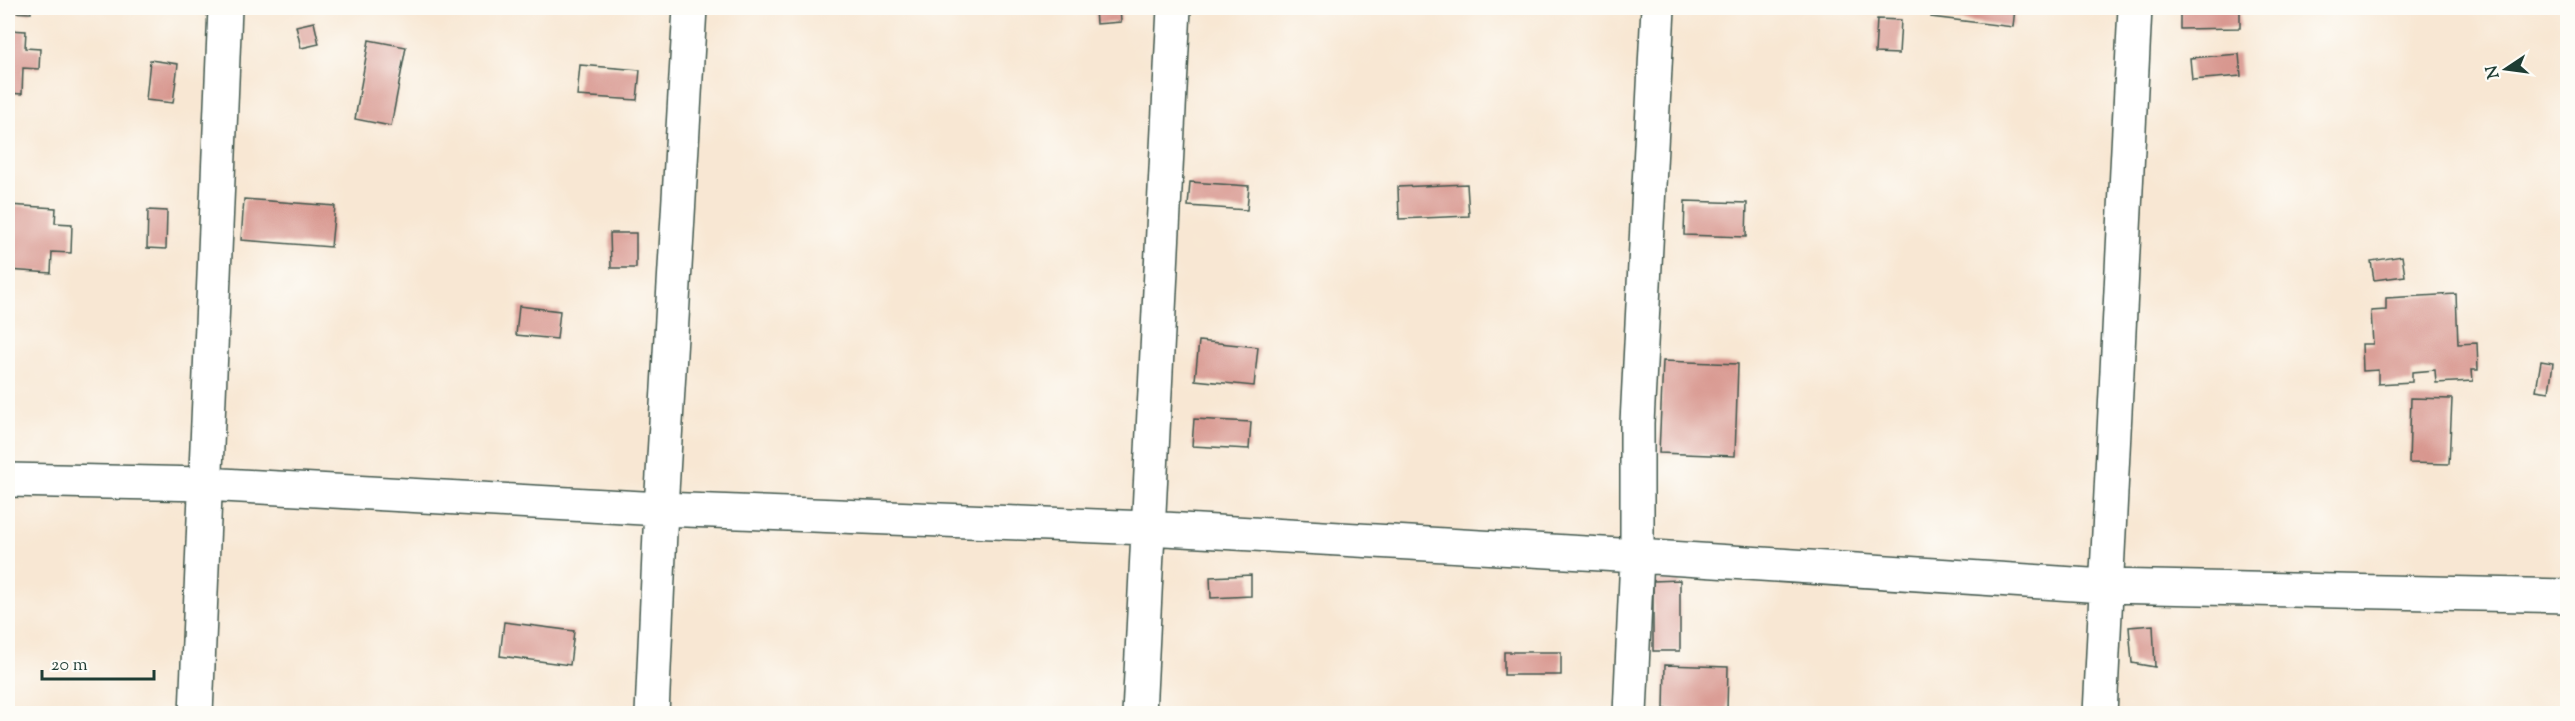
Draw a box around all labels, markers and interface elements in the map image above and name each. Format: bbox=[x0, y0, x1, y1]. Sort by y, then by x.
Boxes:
north arrow bbox=[2476, 39, 2536, 99]
text: N bbox=[2481, 63, 2506, 81]
scale bar bbox=[42, 643, 154, 681]
text: 20 m bbox=[51, 653, 88, 679]

